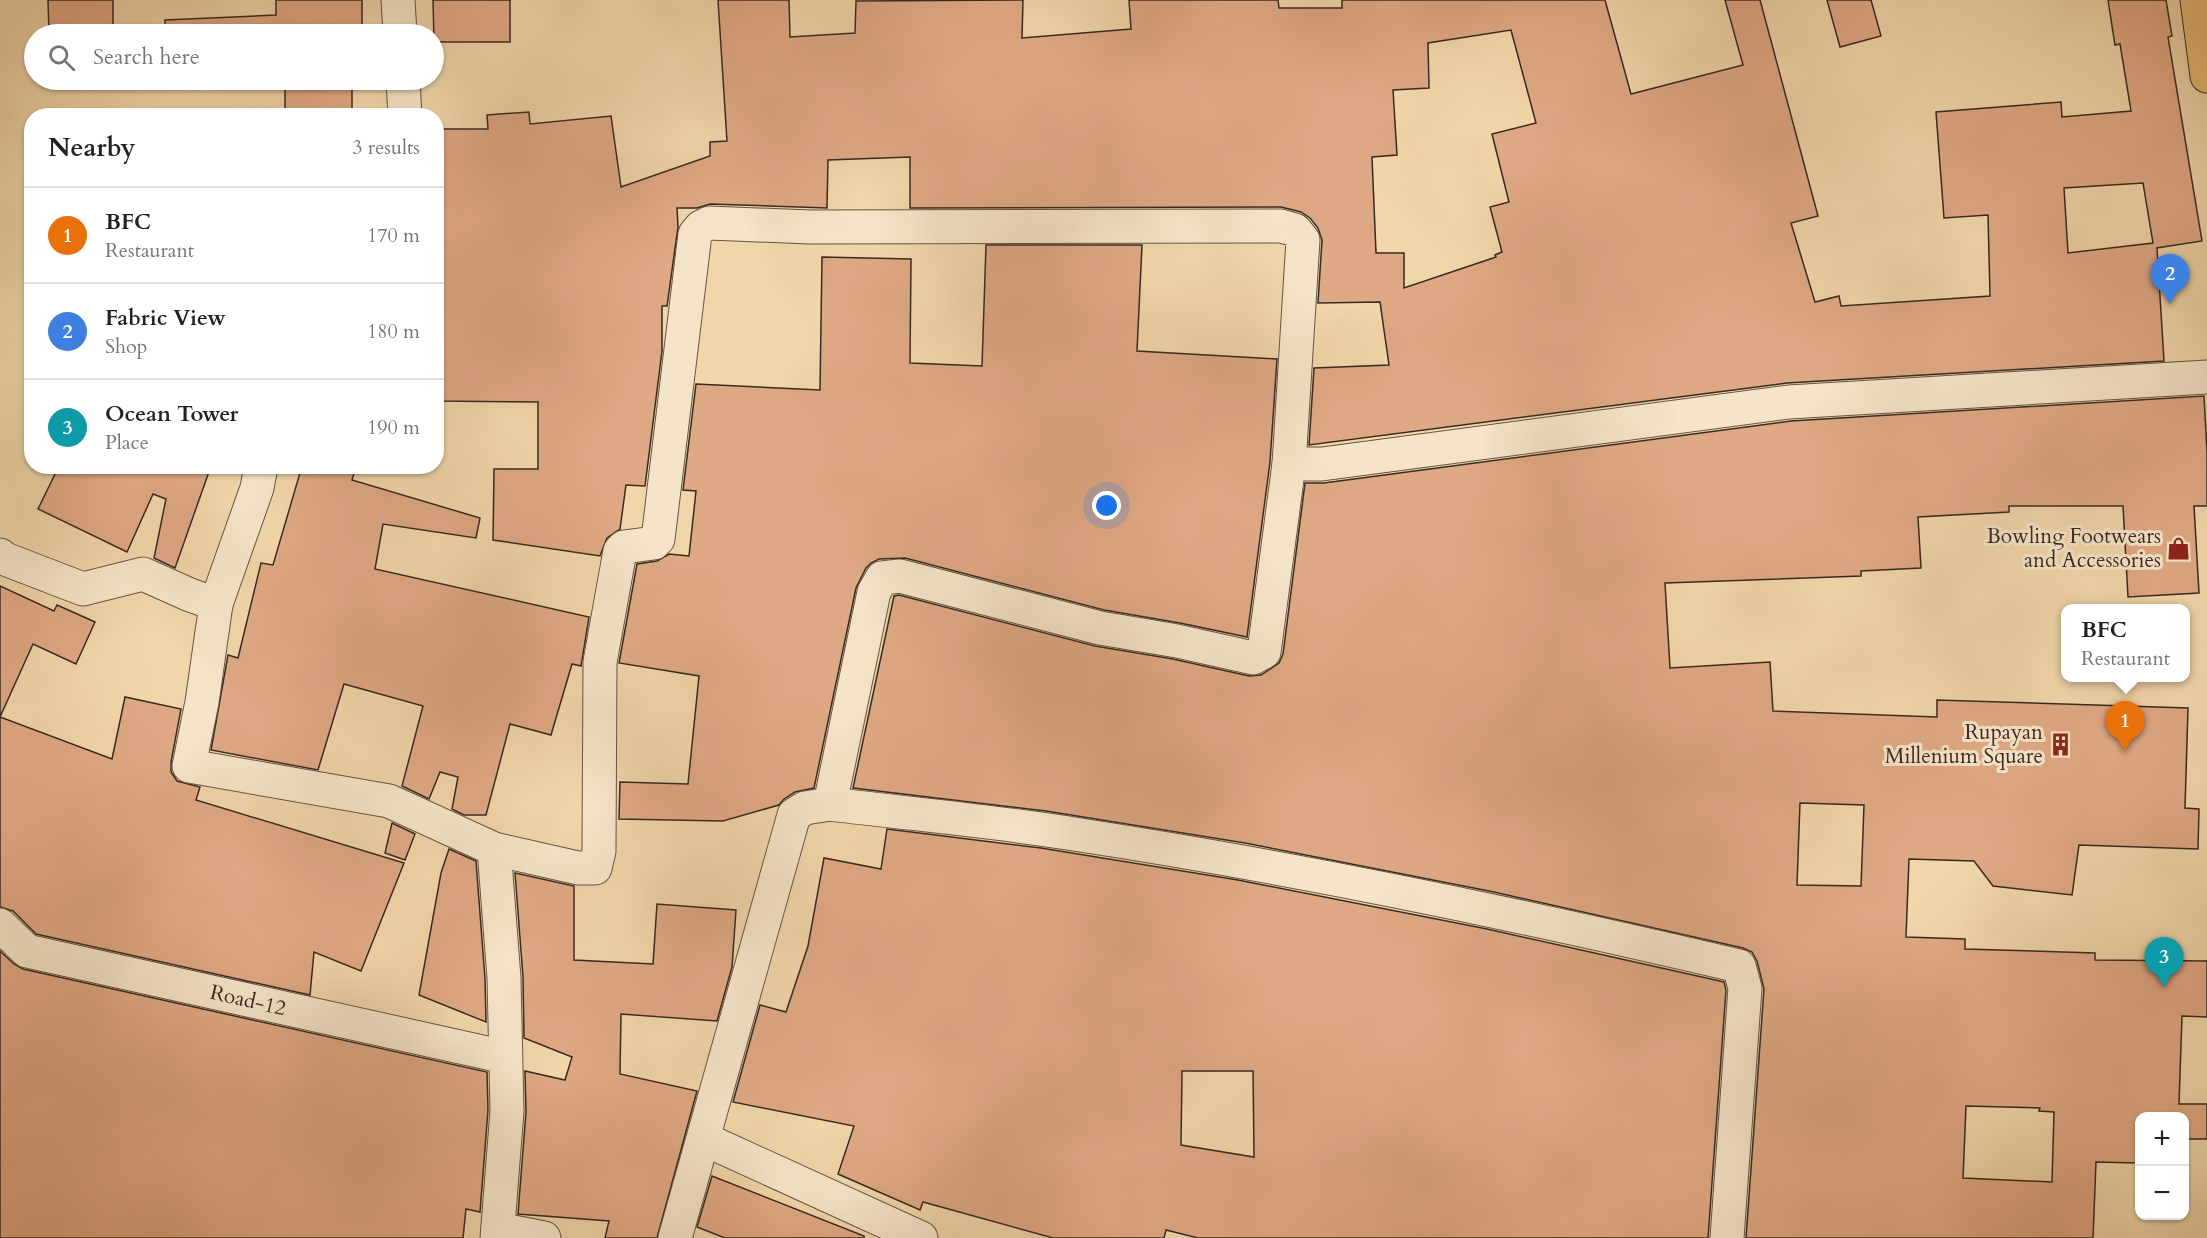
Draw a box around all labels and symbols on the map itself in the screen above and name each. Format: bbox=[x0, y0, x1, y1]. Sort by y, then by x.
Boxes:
pin: 2 bbox=[2150, 254, 2190, 304]
your location bbox=[1092, 491, 1121, 520]
place label: Bowling Footwears and Accessories bbox=[1987, 522, 2161, 575]
shop icon: Bowling Footwears and Accessories bbox=[2166, 535, 2192, 561]
pin: 1 bbox=[2106, 702, 2144, 751]
place label: Rupayan Millenium Square bbox=[1885, 718, 2043, 771]
building icon: Rupayan Millenium Square bbox=[2048, 731, 2074, 757]
pin: 3 bbox=[2144, 938, 2184, 987]
street label: Road-12 bbox=[207, 978, 289, 1023]

